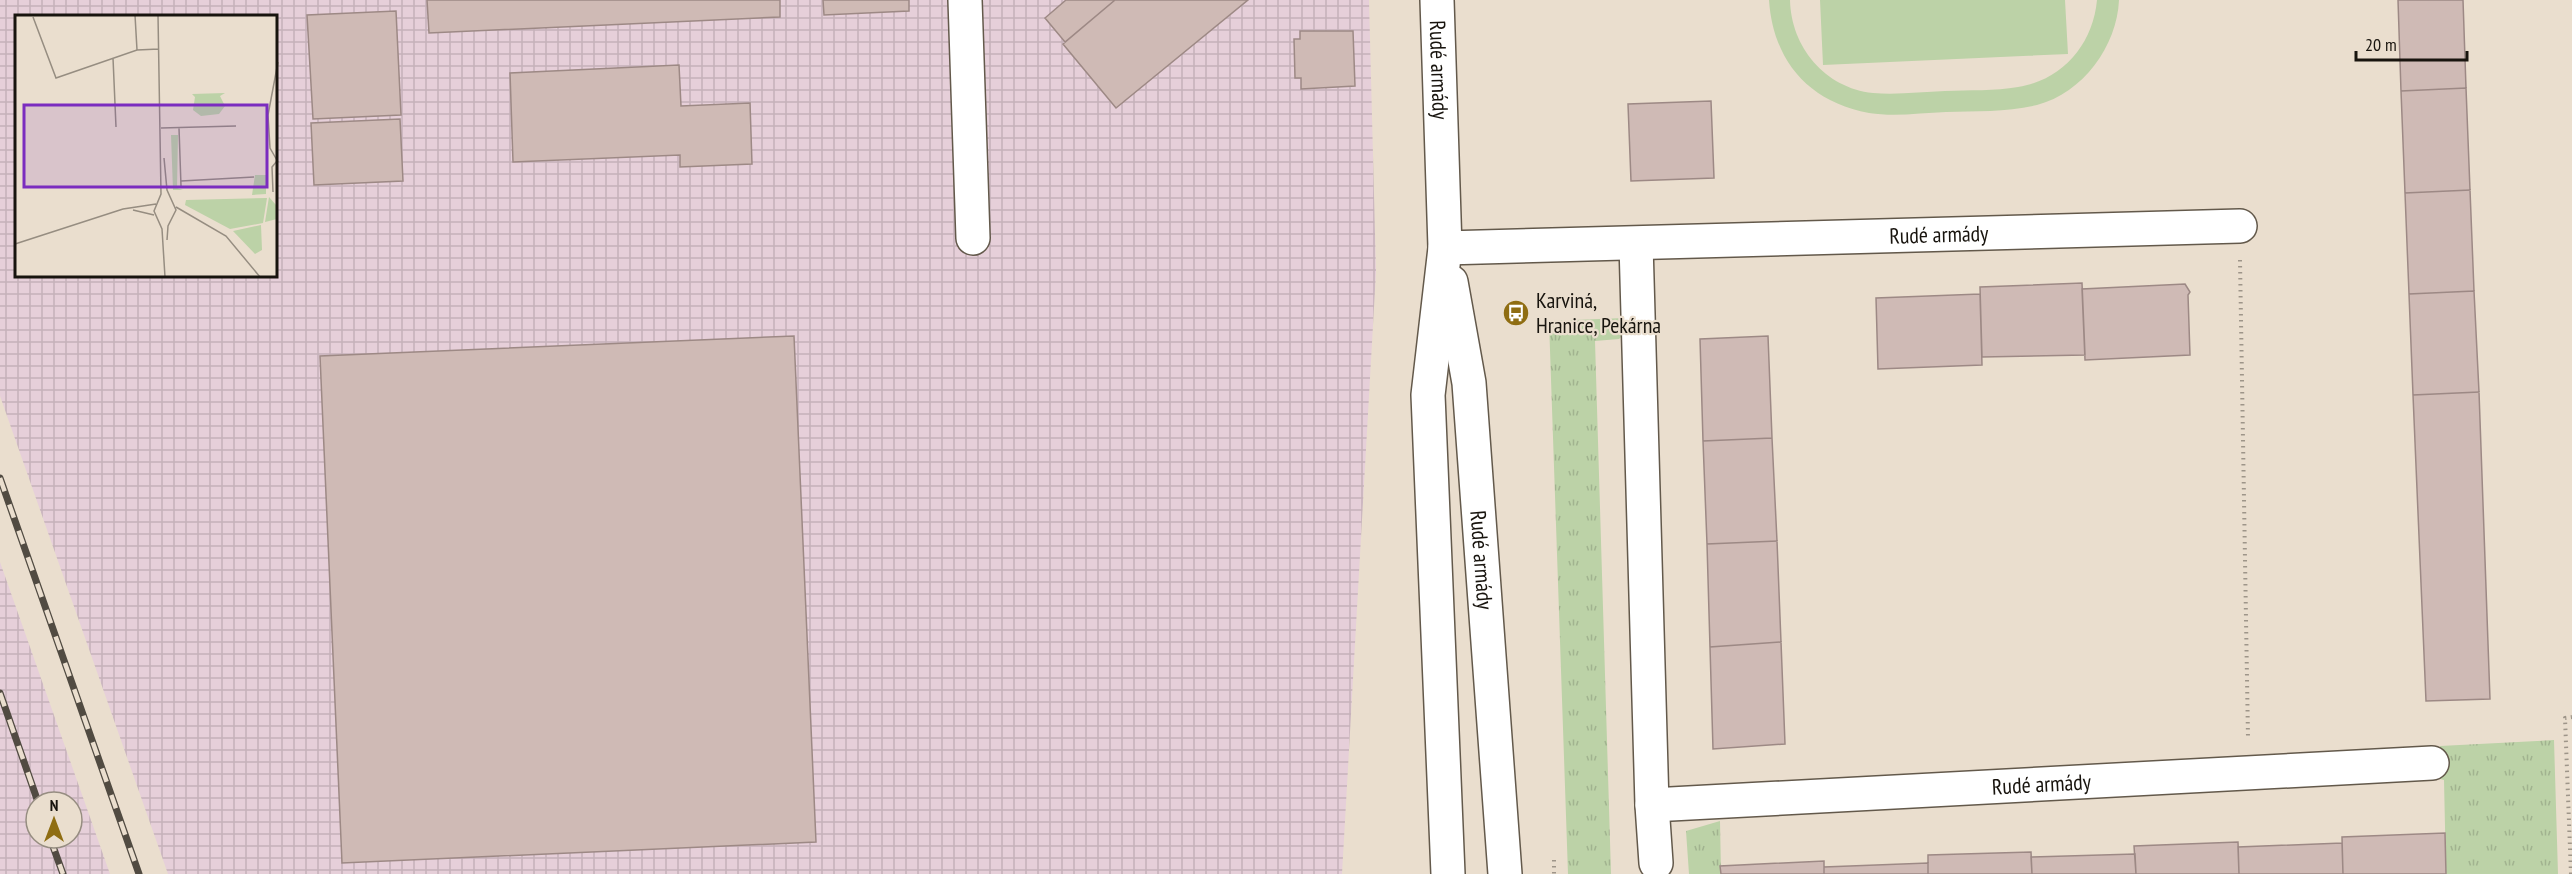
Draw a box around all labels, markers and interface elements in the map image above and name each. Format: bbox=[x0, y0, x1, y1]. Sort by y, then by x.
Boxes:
inset map bbox=[15, 15, 278, 278]
street label: Rudé armády bbox=[1424, 20, 1455, 121]
scale bar bbox=[2356, 24, 2467, 62]
text: 20 m bbox=[2365, 33, 2397, 56]
street label: Rudé armády bbox=[1889, 219, 1990, 250]
place label: Karviná, Hranice, Pekárna bbox=[1536, 286, 1661, 339]
bus stop icon: Karviná, Hranice, Pekárna bbox=[1501, 298, 1531, 328]
street label: Rudé armády bbox=[1464, 509, 1500, 611]
street label: Rudé armády bbox=[1991, 767, 2092, 801]
north arrow bbox=[24, 790, 84, 850]
text: N bbox=[50, 795, 58, 815]

